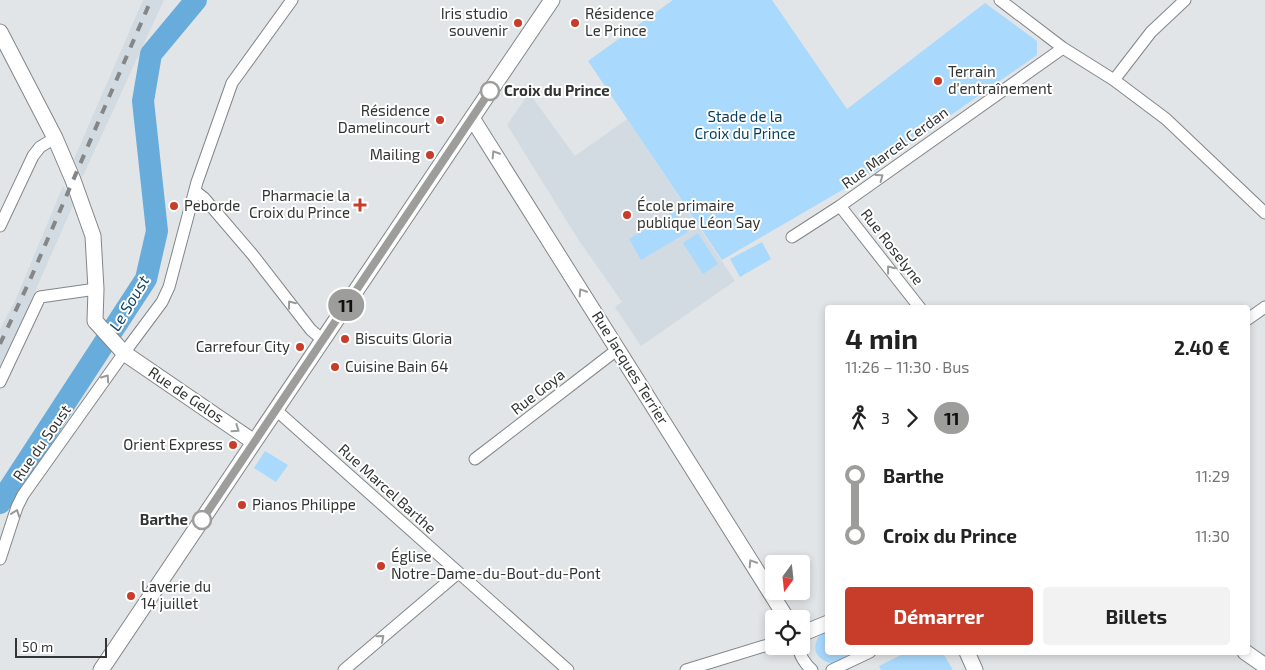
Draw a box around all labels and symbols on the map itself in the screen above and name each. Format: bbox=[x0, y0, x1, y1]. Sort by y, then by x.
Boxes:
place label: Iris studio souvenir bbox=[441, 4, 508, 39]
place label: Résidence Le Prince bbox=[585, 4, 654, 39]
marker: Iris studio souvenir bbox=[512, 17, 524, 29]
marker: Résidence Le Prince bbox=[569, 17, 581, 29]
place label: Terrain d'entraînement bbox=[948, 62, 1053, 97]
marker: Terrain d'entraînement bbox=[932, 75, 944, 87]
marker: Croix du Prince bbox=[480, 81, 500, 101]
place label: Croix du Prince bbox=[504, 81, 610, 99]
place label: Résidence Damelincourt bbox=[338, 101, 430, 136]
street label: Rue Marcel Cerdan bbox=[838, 103, 951, 192]
park label: Stade de la Croix du Prince bbox=[695, 107, 795, 142]
marker: Résidence Damelincourt bbox=[434, 114, 446, 126]
place label: Mailing bbox=[370, 145, 421, 163]
marker: Mailing bbox=[424, 149, 436, 161]
one-way arrow bbox=[492, 151, 501, 160]
one-way arrow bbox=[874, 174, 884, 183]
place label: Pharmacie la Croix du Prince bbox=[249, 186, 350, 221]
place label: Peborde bbox=[184, 196, 240, 214]
place label: École primaire publique Léon Say bbox=[637, 196, 760, 231]
marker: Pharmacie la Croix du Prince bbox=[354, 199, 366, 211]
marker: Peborde bbox=[168, 200, 180, 212]
street label: Rue Roselyne bbox=[858, 205, 928, 288]
marker: École primaire publique Léon Say bbox=[621, 209, 633, 221]
one-way arrow bbox=[888, 266, 896, 275]
water label: Le Soust bbox=[105, 271, 153, 334]
one-way arrow bbox=[579, 288, 588, 297]
line badge: 11 bbox=[324, 289, 368, 321]
one-way arrow bbox=[287, 300, 296, 309]
street label: Rue Jacques Terrier bbox=[589, 308, 673, 427]
place label: Biscuits Gloria bbox=[355, 329, 452, 347]
marker: Biscuits Gloria bbox=[339, 333, 351, 345]
place label: Carrefour City bbox=[196, 337, 290, 355]
marker: Carrefour City bbox=[294, 341, 306, 353]
place label: Cuisine Bain 64 bbox=[345, 357, 448, 375]
marker: Cuisine Bain 64 bbox=[329, 361, 341, 373]
street label: Rue de Gelos bbox=[145, 362, 228, 426]
street label: Rue Goya bbox=[507, 365, 568, 418]
one-way arrow bbox=[100, 374, 109, 384]
street label: Rue du Soust bbox=[8, 401, 74, 484]
one-way arrow bbox=[231, 423, 240, 433]
place label: Orient Express bbox=[123, 435, 223, 453]
marker: Orient Express bbox=[227, 439, 239, 451]
street label: Rue Marcel Barthe bbox=[335, 440, 440, 537]
place label: Pianos Philippe bbox=[252, 495, 356, 513]
marker: Pianos Philippe bbox=[236, 499, 248, 511]
one-way arrow bbox=[10, 509, 20, 518]
place label: Barthe bbox=[140, 510, 188, 528]
marker: Barthe bbox=[192, 510, 212, 530]
place label: Église Notre-Dame-du-Bout-du-Pont bbox=[391, 547, 601, 582]
north arrow bbox=[765, 555, 810, 600]
one-way arrow bbox=[749, 559, 759, 568]
marker: Église Notre-Dame-du-Bout-du-Pont bbox=[375, 560, 387, 572]
place label: Laverie du 14 juillet bbox=[141, 577, 211, 613]
marker: Laverie du 14 juillet bbox=[125, 590, 137, 602]
scale bar bbox=[15, 635, 108, 658]
one-way arrow bbox=[376, 635, 385, 644]

